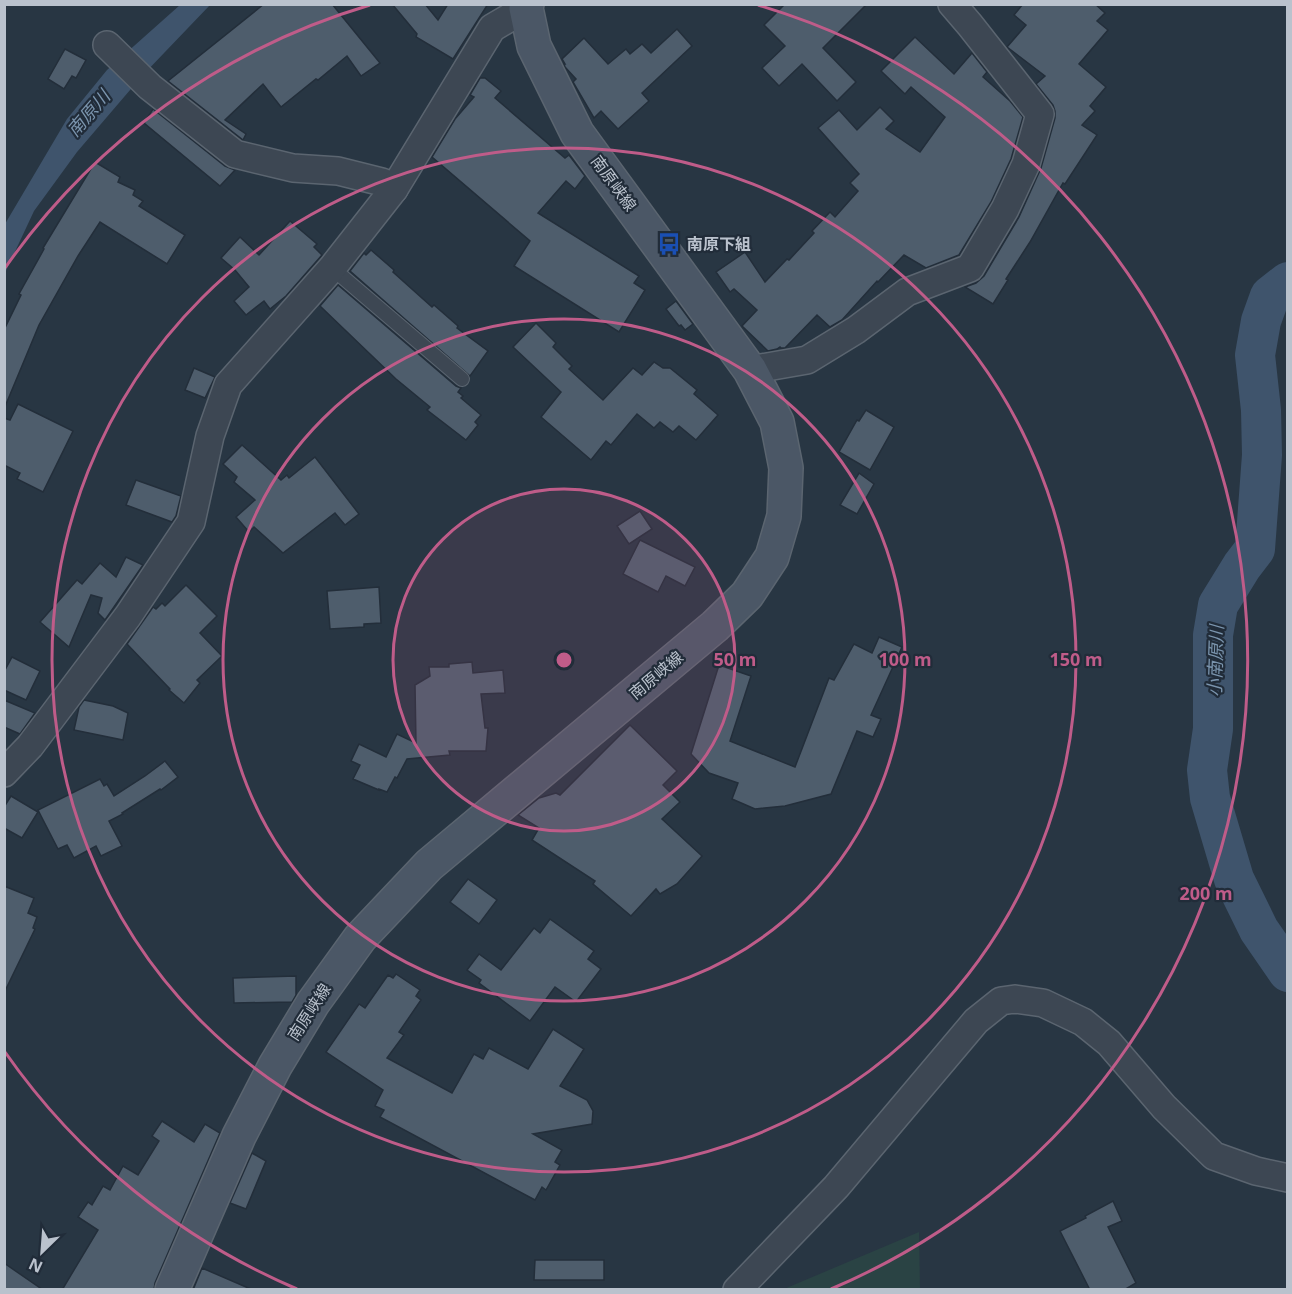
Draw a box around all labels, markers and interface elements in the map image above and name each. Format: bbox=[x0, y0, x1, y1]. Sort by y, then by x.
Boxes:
water label: 南原川 bbox=[61, 83, 116, 141]
street label: 南原峡線 bbox=[586, 151, 642, 215]
bus stop icon: 南原下組 bbox=[656, 231, 682, 257]
place label: 南原下組 bbox=[687, 233, 751, 255]
water label: 小南原川 bbox=[1202, 623, 1228, 697]
street label: 南原峡線 bbox=[624, 646, 688, 704]
text: 50 m bbox=[714, 647, 756, 671]
text: 100 m bbox=[878, 647, 932, 671]
text: 150 m bbox=[1049, 647, 1103, 671]
centre of rings bbox=[554, 650, 574, 670]
text: 200 m bbox=[1179, 881, 1233, 905]
street label: 南原峡線 bbox=[282, 979, 336, 1045]
north arrow bbox=[12, 1222, 72, 1282]
text: N bbox=[25, 1253, 46, 1278]

